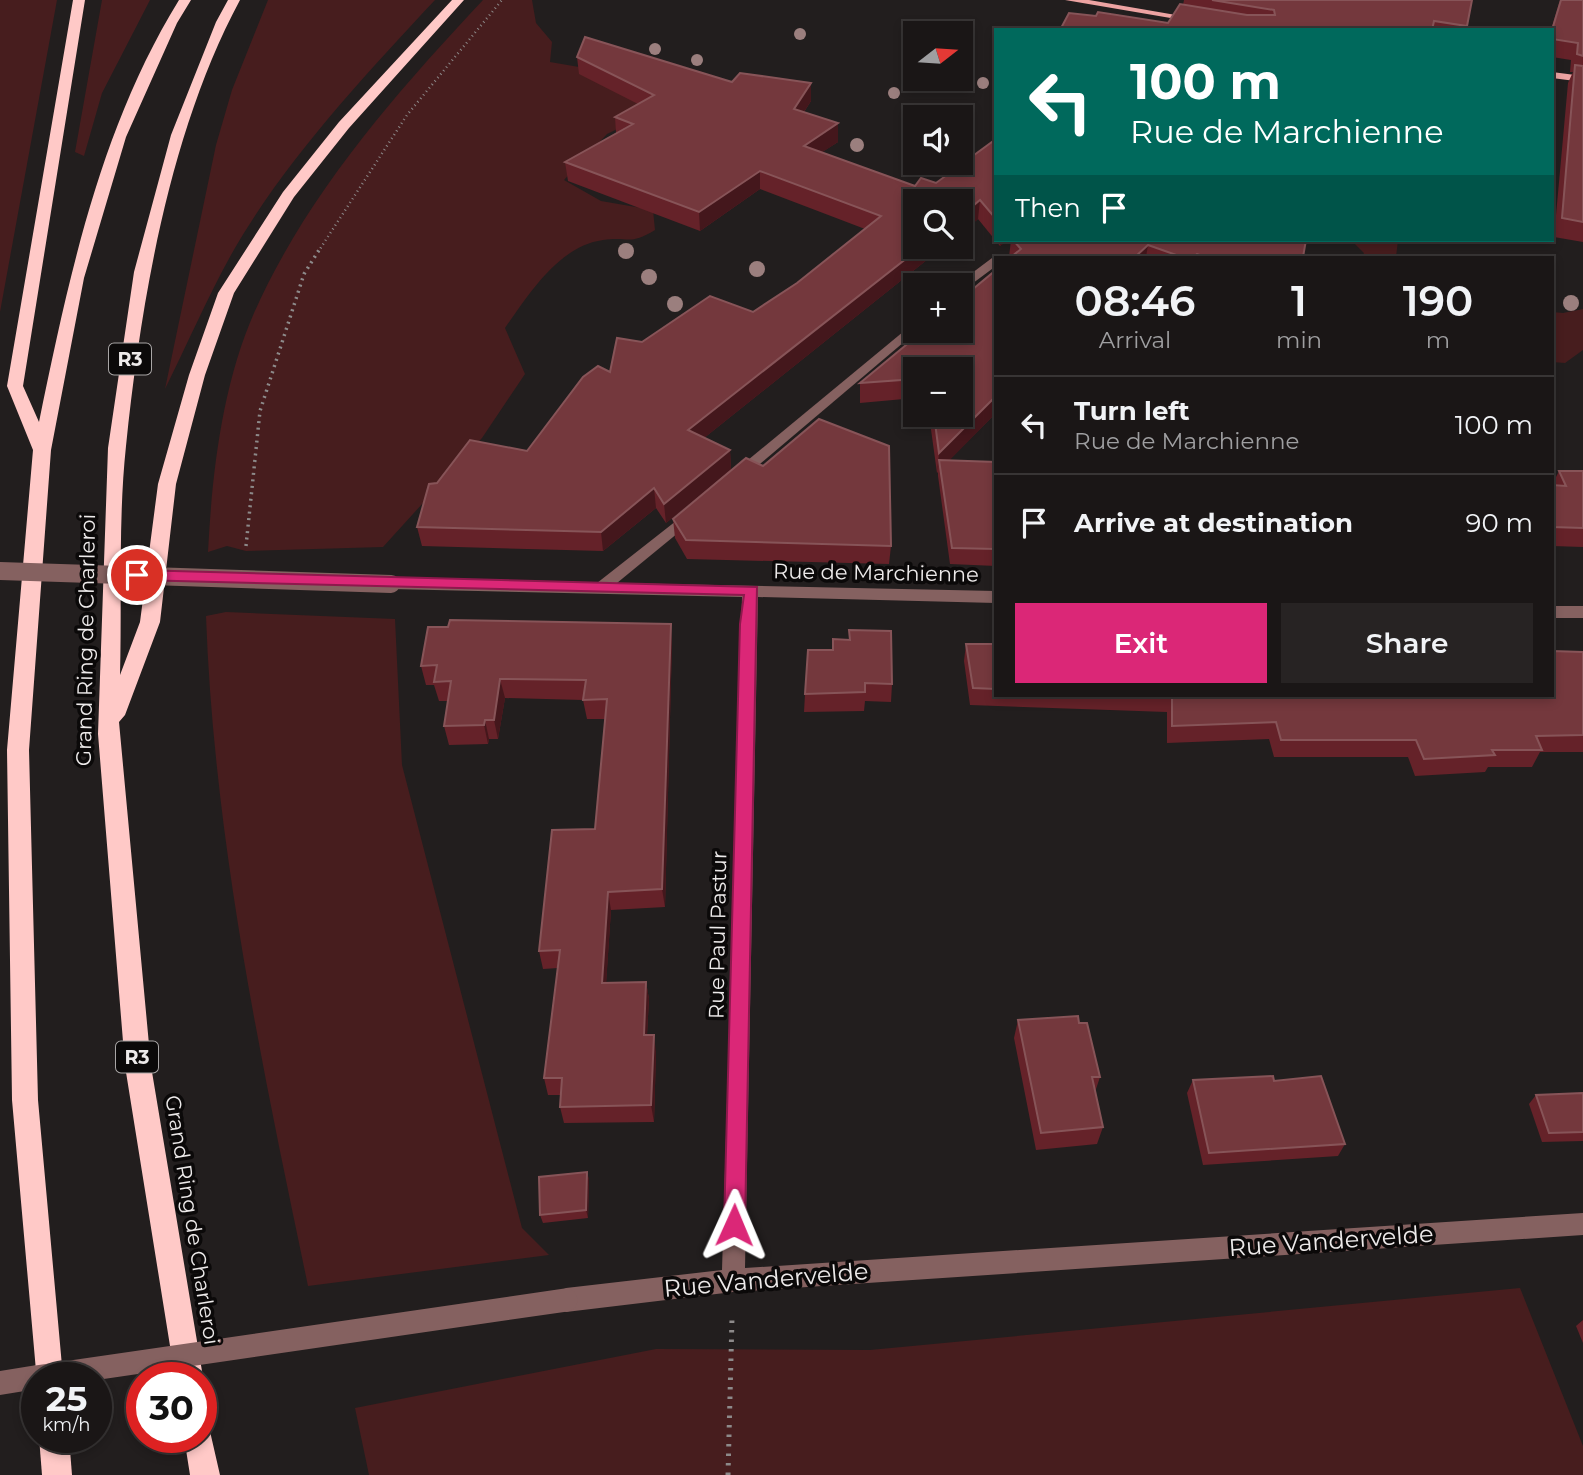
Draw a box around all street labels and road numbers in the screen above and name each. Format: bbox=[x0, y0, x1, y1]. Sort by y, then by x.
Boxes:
road number: R3 bbox=[109, 344, 151, 374]
street label: Grand Ring de Charleroi bbox=[71, 514, 100, 766]
street label: Rue de Marchienne bbox=[773, 558, 979, 587]
street label: Rue Paul Pastur bbox=[704, 851, 731, 1019]
road number: R3 bbox=[116, 1042, 158, 1072]
street label: Grand Ring de Charleroi bbox=[160, 1093, 225, 1347]
street label: Rue Vandervelde bbox=[1228, 1219, 1434, 1262]
street label: Rue Vandervelde bbox=[662, 1256, 869, 1303]

